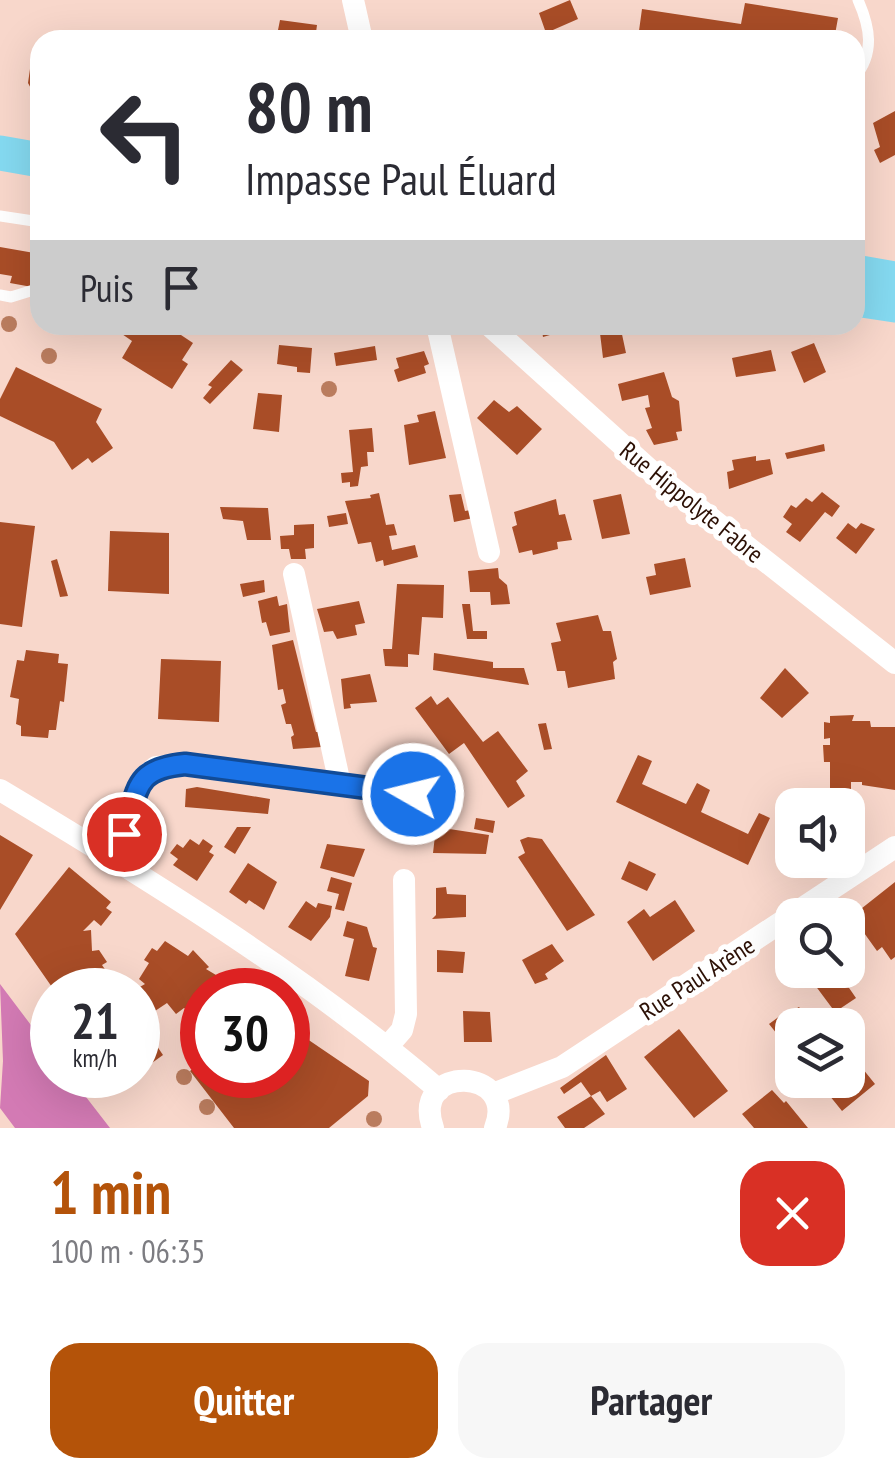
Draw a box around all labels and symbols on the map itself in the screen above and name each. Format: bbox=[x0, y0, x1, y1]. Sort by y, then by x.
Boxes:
street label: Rue Hippolyte Fabre bbox=[614, 434, 770, 570]
position arrow bbox=[361, 742, 465, 846]
pin bbox=[82, 792, 167, 877]
street label: Rue Paul Arène bbox=[633, 929, 761, 1027]
speed limit sign: 30 bbox=[180, 968, 310, 1098]

